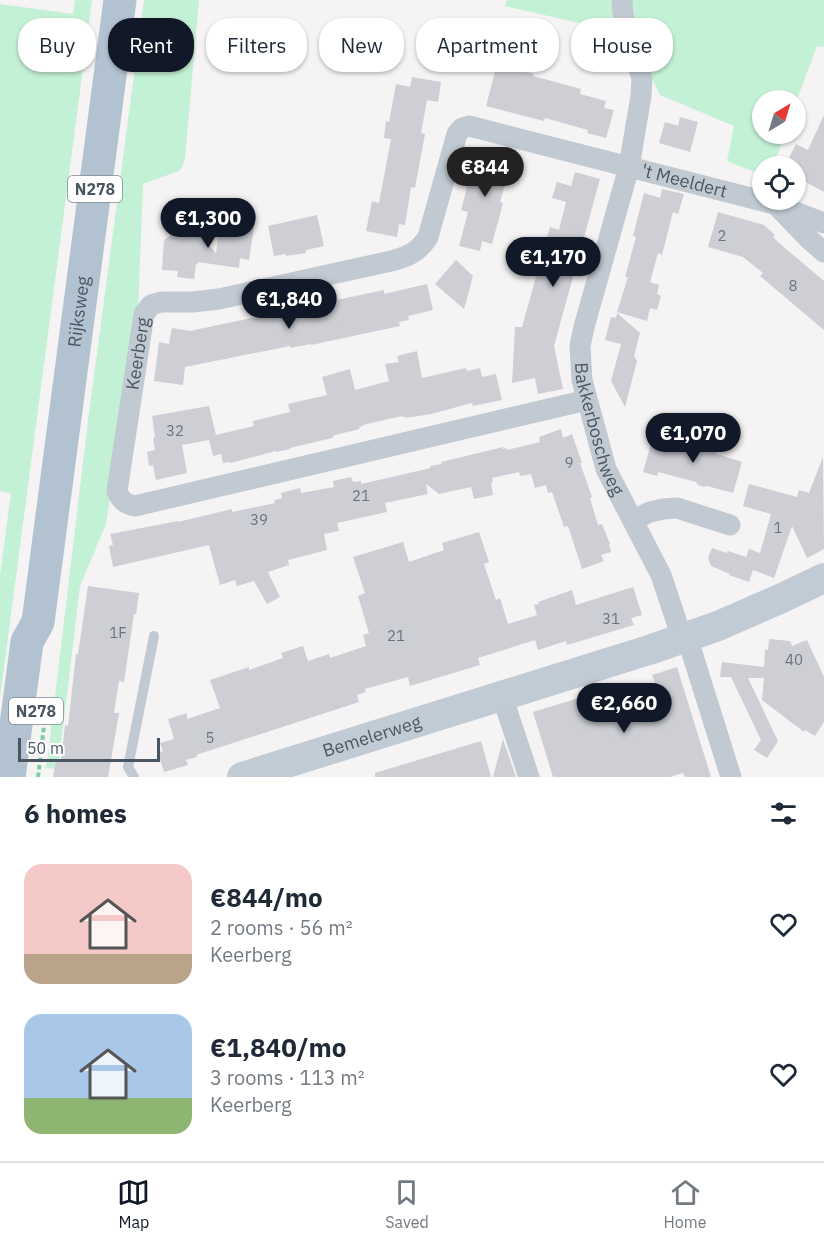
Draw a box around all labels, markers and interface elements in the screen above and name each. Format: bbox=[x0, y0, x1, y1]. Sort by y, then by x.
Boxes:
chip: Buy bbox=[18, 18, 96, 72]
chip: Rent bbox=[108, 18, 194, 72]
chip: Filters bbox=[206, 18, 307, 72]
chip: New bbox=[319, 18, 404, 72]
chip: Apartment bbox=[416, 18, 559, 72]
chip: House bbox=[571, 18, 673, 72]
north arrow bbox=[752, 90, 806, 144]
map controls bbox=[752, 90, 806, 210]
pin: €844 bbox=[449, 147, 521, 198]
text: €844 bbox=[461, 153, 509, 180]
button: locate bbox=[752, 156, 806, 210]
street label: 't Meeldert bbox=[639, 159, 730, 203]
road number: N278 bbox=[68, 176, 122, 202]
pin: €1,300 bbox=[159, 198, 257, 249]
text: €1,300 bbox=[175, 204, 241, 231]
house number: 2 bbox=[717, 226, 727, 245]
pin: €1,170 bbox=[504, 237, 602, 288]
text: €1,170 bbox=[520, 243, 586, 270]
street label: Rijksweg bbox=[62, 274, 95, 349]
house number: 8 bbox=[788, 276, 798, 295]
pin: €1,840 bbox=[240, 279, 338, 330]
text: €1,840 bbox=[256, 285, 322, 312]
street label: Keerberg bbox=[121, 315, 154, 392]
street label: Bakkerboschweg bbox=[570, 362, 630, 500]
pin: €1,070 bbox=[644, 413, 742, 464]
text: €1,070 bbox=[660, 419, 726, 446]
house number: 32 bbox=[166, 421, 184, 440]
house number: 9 bbox=[564, 453, 574, 472]
house number: 21 bbox=[352, 486, 370, 505]
house number: 39 bbox=[250, 510, 268, 529]
house number: 1 bbox=[773, 518, 783, 537]
house number: 31 bbox=[602, 609, 620, 628]
house number: 1F bbox=[109, 623, 127, 642]
house number: 21 bbox=[387, 626, 405, 645]
house number: 40 bbox=[785, 650, 803, 669]
pin: €2,660 bbox=[575, 683, 673, 734]
text: €2,660 bbox=[591, 689, 657, 716]
road number: N278 bbox=[9, 698, 63, 724]
street label: Bemelerweg bbox=[320, 710, 424, 762]
house number: 5 bbox=[205, 728, 215, 747]
scale bar bbox=[18, 735, 160, 762]
text: 50 m bbox=[27, 738, 64, 758]
text: 6 homes bbox=[24, 796, 127, 830]
icon: filters bbox=[767, 797, 800, 830]
text: €844/mo bbox=[210, 880, 323, 914]
icon: home bbox=[72, 888, 144, 960]
icon: heart bbox=[767, 908, 800, 941]
text: 2 rooms · 56 m² bbox=[210, 914, 353, 941]
text: Keerberg bbox=[210, 941, 292, 968]
text: €1,840/mo bbox=[210, 1030, 346, 1064]
icon: home bbox=[72, 1038, 144, 1110]
icon: heart bbox=[767, 1058, 800, 1091]
text: 3 rooms · 113 m² bbox=[210, 1064, 365, 1091]
text: Keerberg bbox=[210, 1091, 292, 1118]
tab: Map bbox=[117, 1176, 150, 1232]
tab: Saved bbox=[385, 1176, 429, 1232]
tab: Home bbox=[664, 1176, 707, 1232]

